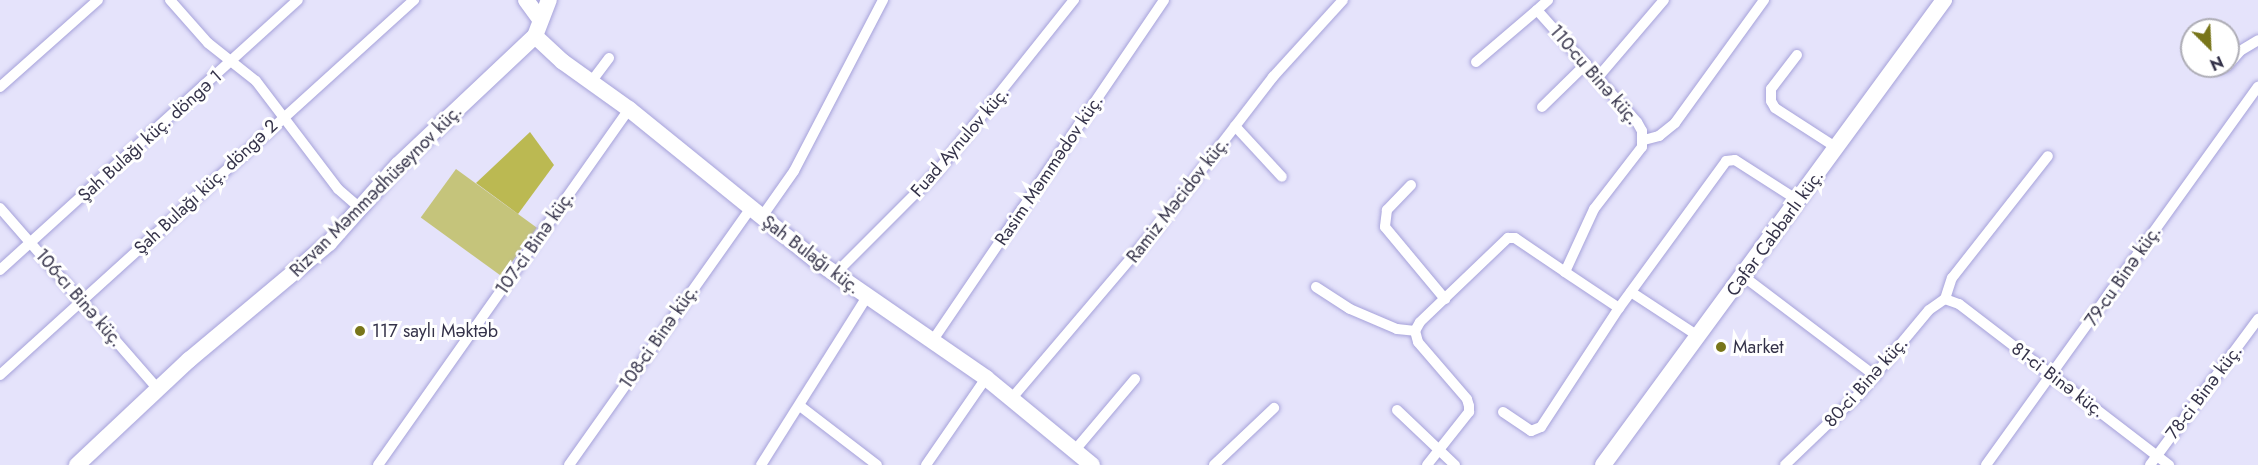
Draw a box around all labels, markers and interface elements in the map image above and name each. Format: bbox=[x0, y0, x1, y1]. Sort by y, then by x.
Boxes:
north arrow bbox=[2180, 18, 2240, 78]
street label: 110-cu Binə küç. bbox=[1545, 21, 1643, 129]
text: N bbox=[2206, 50, 2227, 76]
street label: Şah Bulağı küç. döngə 1 bbox=[74, 66, 226, 206]
street label: Fuad Aynulov küç. bbox=[906, 83, 1014, 201]
street label: Rasim Məmmədov küç. bbox=[990, 90, 1108, 250]
street label: Rizvan Məmmədhüseynov küç. bbox=[285, 100, 467, 282]
street label: Şah Bulağı küç. döngə 2 bbox=[130, 115, 282, 259]
street label: Ramiz Məcidov küç. bbox=[1122, 133, 1234, 267]
street label: Cəfər Cabbarlı küç. bbox=[1722, 166, 1828, 300]
street label: 107-ci Binə küç. bbox=[491, 187, 579, 299]
street label: Şah Bulağı küç. bbox=[758, 211, 864, 299]
street label: 79-cu Binə küç. bbox=[2080, 221, 2166, 331]
street label: 106-cı Binə küç. bbox=[31, 245, 127, 351]
street label: 108-ci Binə küç. bbox=[615, 281, 703, 393]
place label: 117 saylı Məktəb bbox=[372, 320, 498, 342]
marker: 117 saylı Məktəb bbox=[353, 324, 367, 338]
street label: 80-ci Binə küç. bbox=[1820, 332, 1912, 432]
place label: Market bbox=[1733, 336, 1784, 358]
street label: 81-ci Binə küç. bbox=[2007, 338, 2109, 422]
marker: Market bbox=[1714, 340, 1728, 354]
street label: 78-ci Binə küç. bbox=[2161, 340, 2247, 444]

